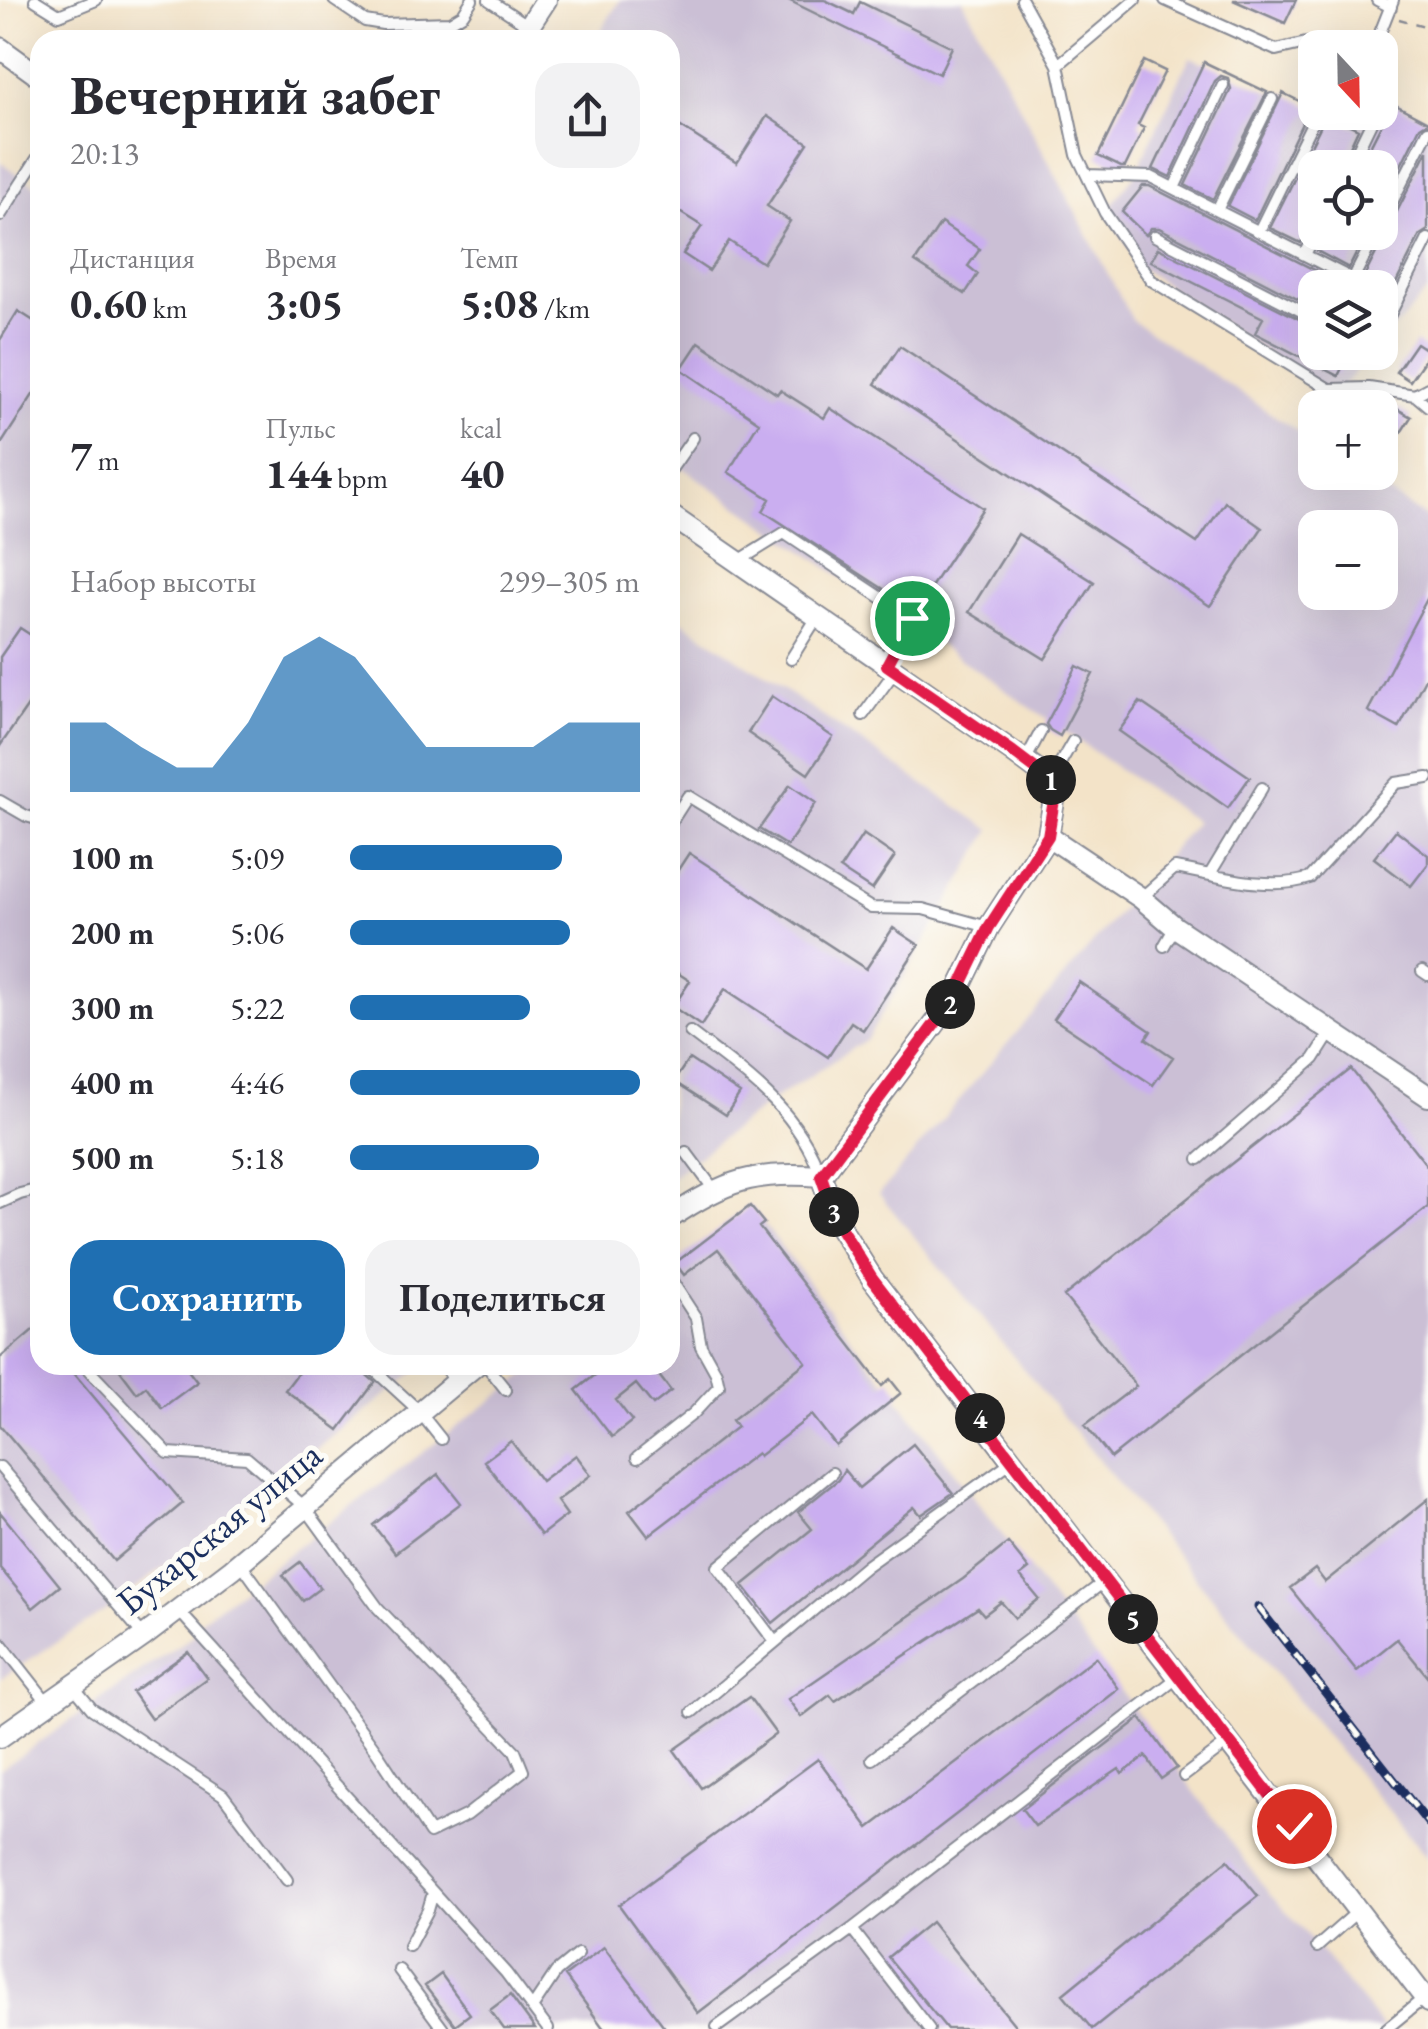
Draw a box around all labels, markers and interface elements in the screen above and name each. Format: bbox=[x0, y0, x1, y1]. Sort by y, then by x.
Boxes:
north arrow bbox=[1298, 30, 1398, 130]
map controls bbox=[1298, 30, 1398, 610]
text: Вечерний забег bbox=[70, 59, 440, 130]
button: share bbox=[535, 63, 640, 168]
text: 20:13 bbox=[70, 132, 139, 174]
button: locate bbox=[1298, 150, 1398, 250]
text: Дистанция bbox=[70, 240, 195, 276]
text: Время bbox=[265, 240, 337, 276]
text: Темп bbox=[460, 240, 518, 276]
button: layers bbox=[1298, 270, 1398, 370]
text: 0.60 bbox=[70, 276, 147, 331]
text: 3:05 bbox=[265, 276, 344, 331]
text: 5:08 bbox=[460, 276, 539, 331]
text: km bbox=[147, 290, 188, 326]
text: /km bbox=[539, 290, 590, 326]
button: + bbox=[1298, 390, 1398, 490]
text: Пульс bbox=[265, 410, 336, 446]
text: kcal bbox=[460, 410, 502, 446]
text: 7 bbox=[70, 428, 92, 483]
text: m bbox=[92, 442, 120, 478]
text: 144 bbox=[265, 446, 332, 501]
text: 40 bbox=[460, 446, 504, 501]
text: bpm bbox=[332, 460, 388, 496]
button: − bbox=[1298, 510, 1398, 610]
text: Набор высоты bbox=[70, 560, 256, 602]
text: 299–305 m bbox=[499, 560, 640, 602]
pin bbox=[870, 576, 955, 661]
icon: arrive bbox=[885, 591, 940, 646]
pin: 1 bbox=[1026, 755, 1076, 805]
text: 1 bbox=[1044, 762, 1058, 798]
text: 100 m bbox=[70, 837, 154, 879]
text: 5:09 bbox=[230, 837, 284, 879]
text: 200 m bbox=[70, 912, 154, 954]
text: 5:06 bbox=[230, 912, 284, 954]
pin: 2 bbox=[925, 979, 975, 1029]
text: 2 bbox=[943, 986, 957, 1022]
text: 300 m bbox=[70, 987, 154, 1029]
text: 5:22 bbox=[230, 987, 284, 1029]
text: 400 m bbox=[70, 1062, 154, 1104]
text: 4:46 bbox=[230, 1062, 284, 1104]
text: 500 m bbox=[70, 1137, 154, 1179]
text: 5:18 bbox=[230, 1137, 284, 1179]
pin: 3 bbox=[809, 1187, 859, 1237]
text: 3 bbox=[827, 1194, 841, 1230]
button: Сохранить bbox=[70, 1240, 345, 1355]
button: Поделиться bbox=[365, 1240, 640, 1355]
pin: 4 bbox=[955, 1393, 1005, 1443]
text: 4 bbox=[973, 1400, 987, 1436]
street label: Бухарская улица bbox=[106, 1429, 332, 1625]
pin: 5 bbox=[1108, 1594, 1158, 1644]
text: 5 bbox=[1126, 1601, 1140, 1637]
pin bbox=[1252, 1784, 1337, 1869]
icon: check bbox=[1267, 1799, 1322, 1854]

